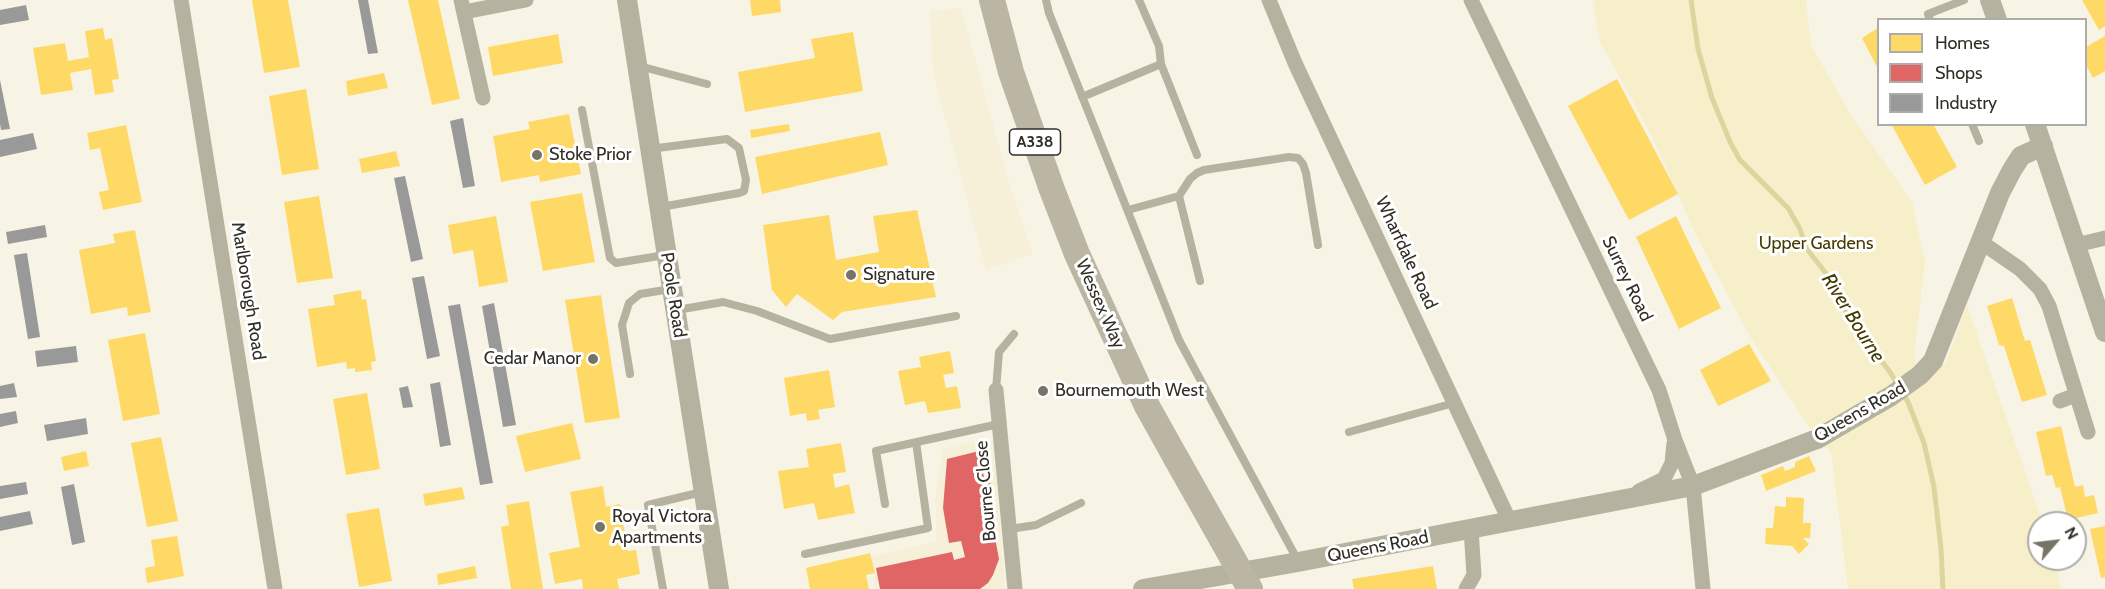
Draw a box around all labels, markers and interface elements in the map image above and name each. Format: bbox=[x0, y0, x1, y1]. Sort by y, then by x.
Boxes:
legend bbox=[1877, 18, 2087, 126]
text: Homes bbox=[1935, 32, 1990, 54]
text: Shops bbox=[1935, 62, 1983, 84]
text: Industry bbox=[1935, 92, 1997, 114]
road number: A338 bbox=[1010, 129, 1060, 155]
place label: Stoke Prior bbox=[549, 144, 631, 166]
marker: Stoke Prior bbox=[530, 148, 544, 162]
street label: Wharfdale Road bbox=[1370, 193, 1442, 313]
street label: Marlborough Road bbox=[226, 220, 270, 362]
street label: Surrey Road bbox=[1597, 233, 1657, 325]
park label: Upper Gardens bbox=[1759, 233, 1873, 255]
street label: Poole Road bbox=[656, 251, 690, 339]
street label: Wessex Way bbox=[1071, 256, 1129, 352]
place label: Signature bbox=[863, 264, 935, 286]
marker: Signature bbox=[844, 268, 858, 282]
water label: River Bourne bbox=[1816, 269, 1890, 367]
place label: Cedar Manor bbox=[484, 348, 581, 370]
marker: Cedar Manor bbox=[586, 352, 600, 366]
street label: Queens Road bbox=[1810, 377, 1910, 447]
place label: Bournemouth West bbox=[1055, 380, 1204, 402]
marker: Bournemouth West bbox=[1036, 384, 1050, 398]
street label: Bourne Close bbox=[971, 440, 1001, 542]
place label: Royal Victora Apartments bbox=[612, 506, 712, 548]
north arrow bbox=[2027, 511, 2087, 571]
marker: Royal Victora Apartments bbox=[593, 520, 607, 534]
text: N bbox=[2061, 524, 2083, 543]
street label: Queens Road bbox=[1326, 527, 1430, 567]

